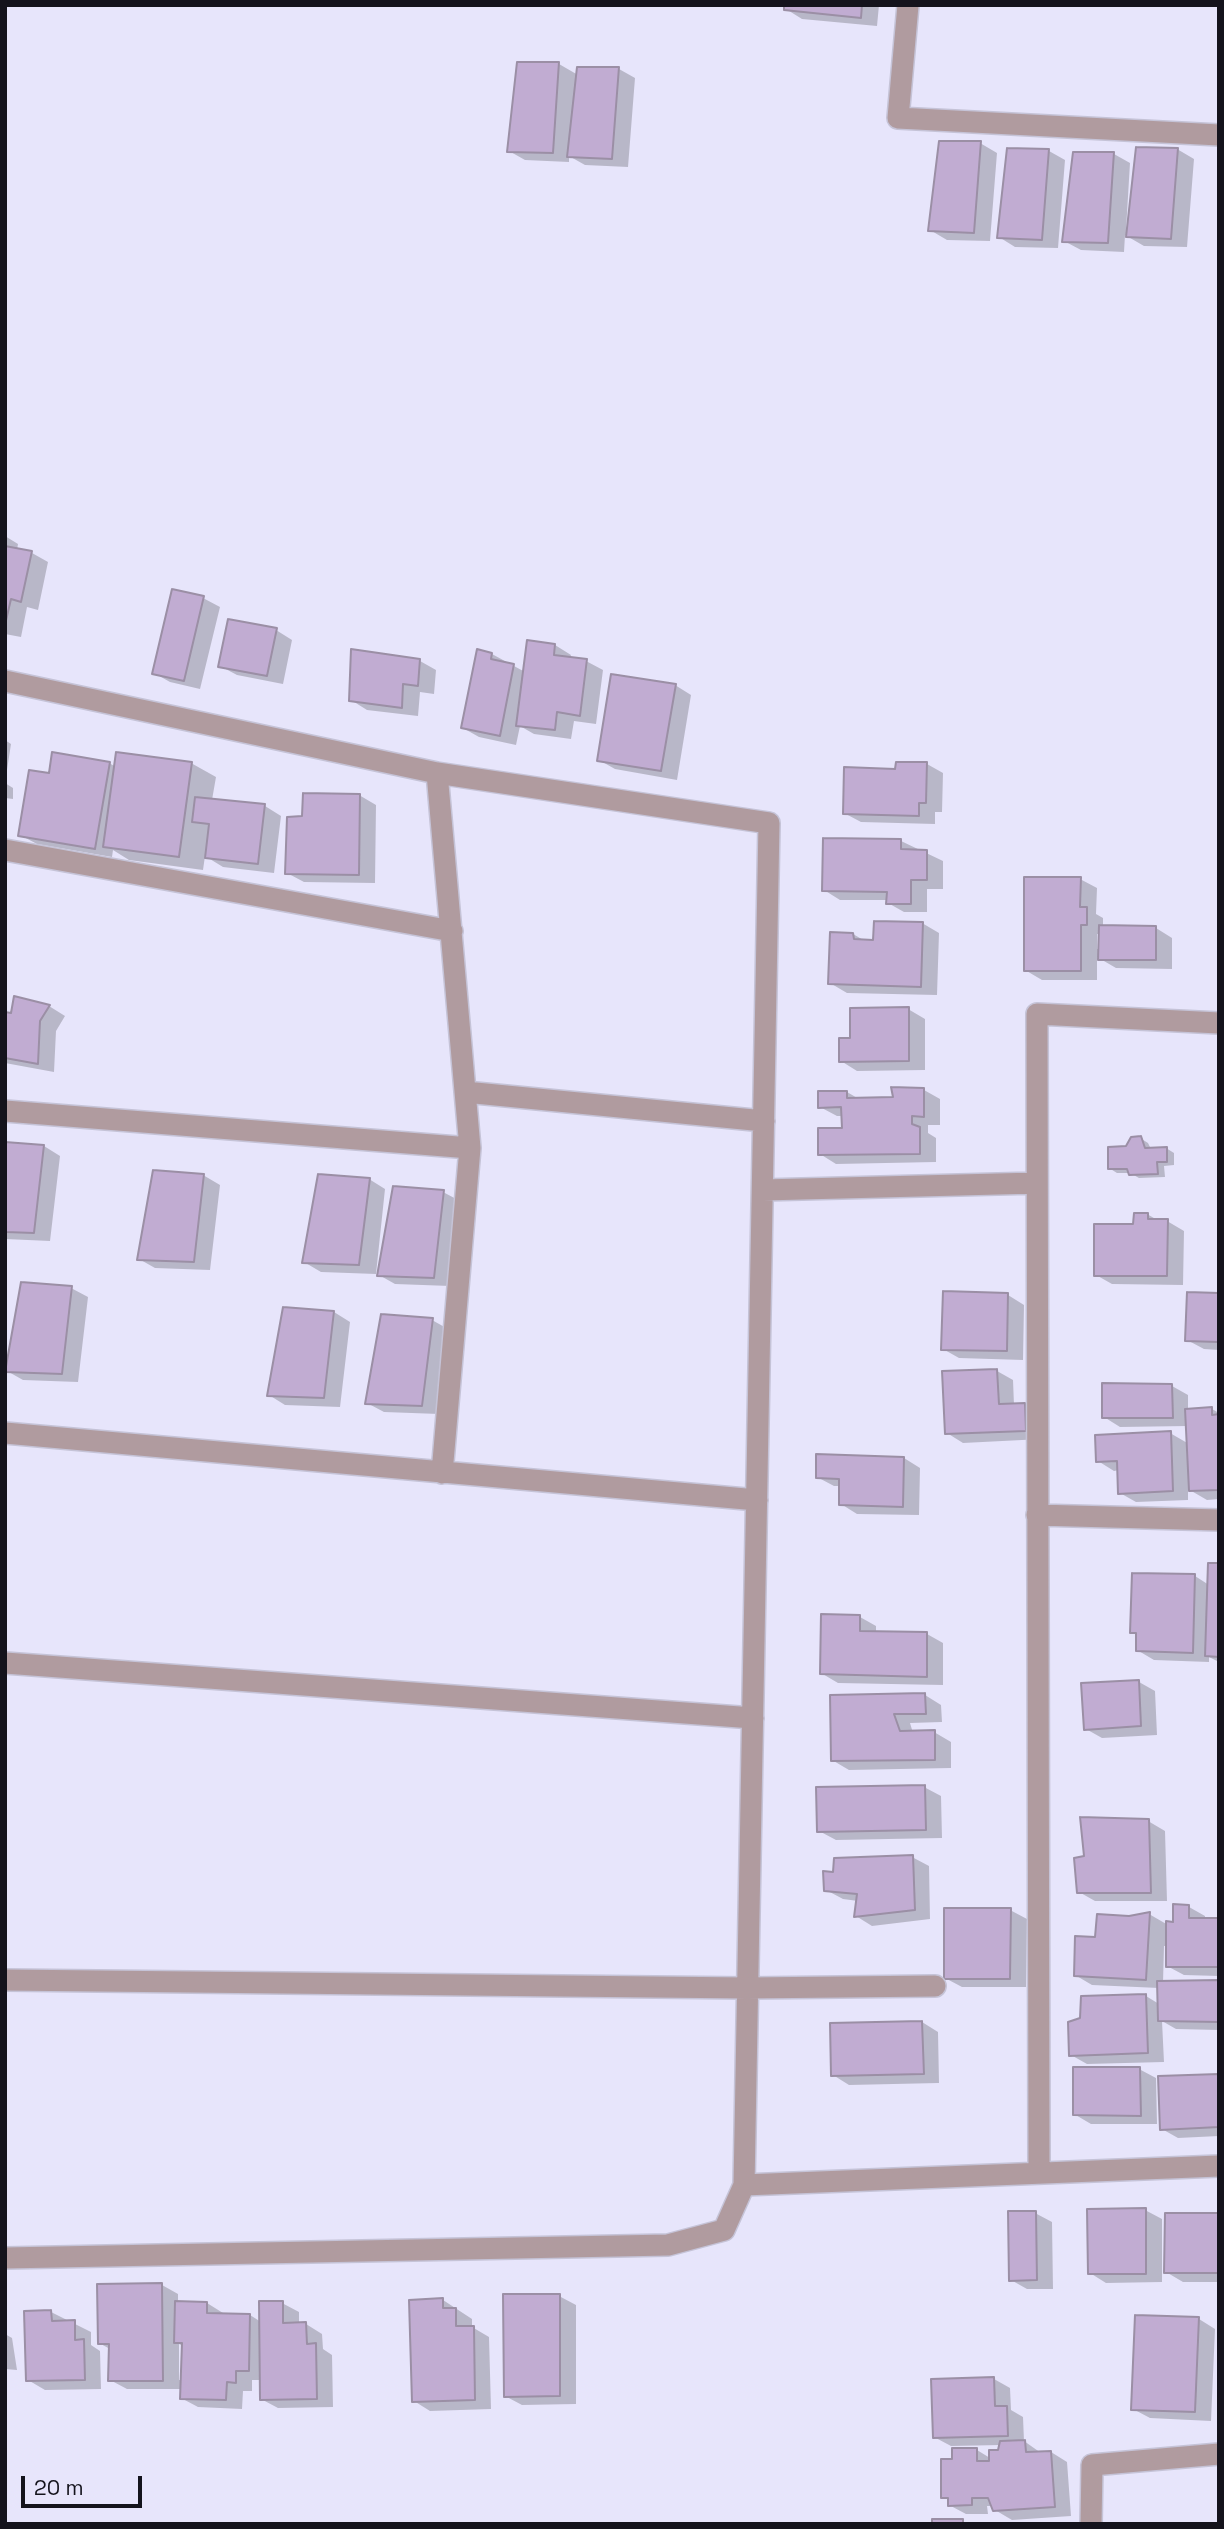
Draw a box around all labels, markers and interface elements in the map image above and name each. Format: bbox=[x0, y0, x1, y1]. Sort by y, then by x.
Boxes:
scale bar bbox=[24, 2462, 145, 2506]
text: 20 m bbox=[34, 2474, 84, 2501]

